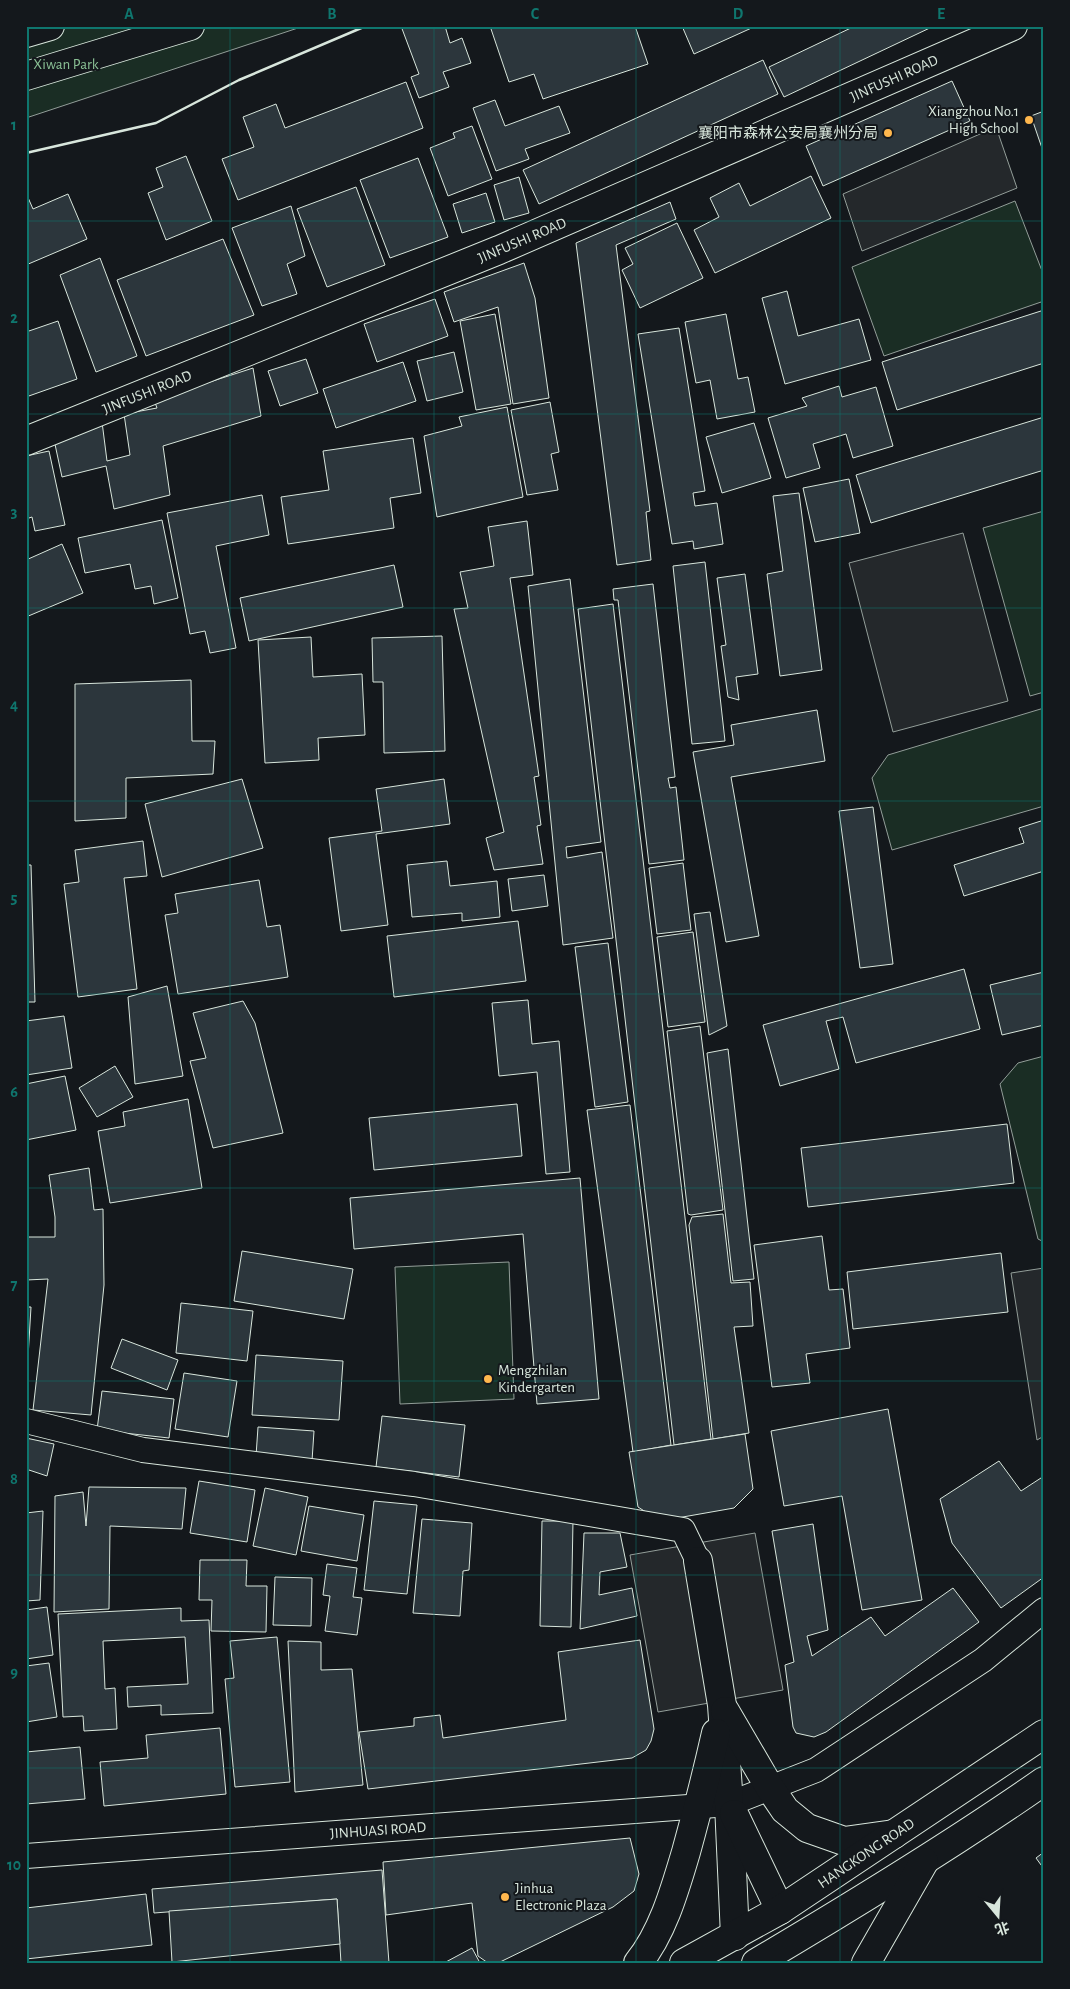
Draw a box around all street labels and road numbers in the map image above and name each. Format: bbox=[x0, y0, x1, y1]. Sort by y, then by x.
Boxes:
street label: JINFUSHI ROAD bbox=[848, 52, 941, 105]
street label: JINFUSHI ROAD bbox=[476, 215, 569, 266]
street label: JINFUSHI ROAD bbox=[101, 368, 194, 417]
street label: HANGKONG ROAD bbox=[815, 1816, 917, 1891]
street label: JINHUASI ROAD bbox=[329, 1820, 427, 1841]

